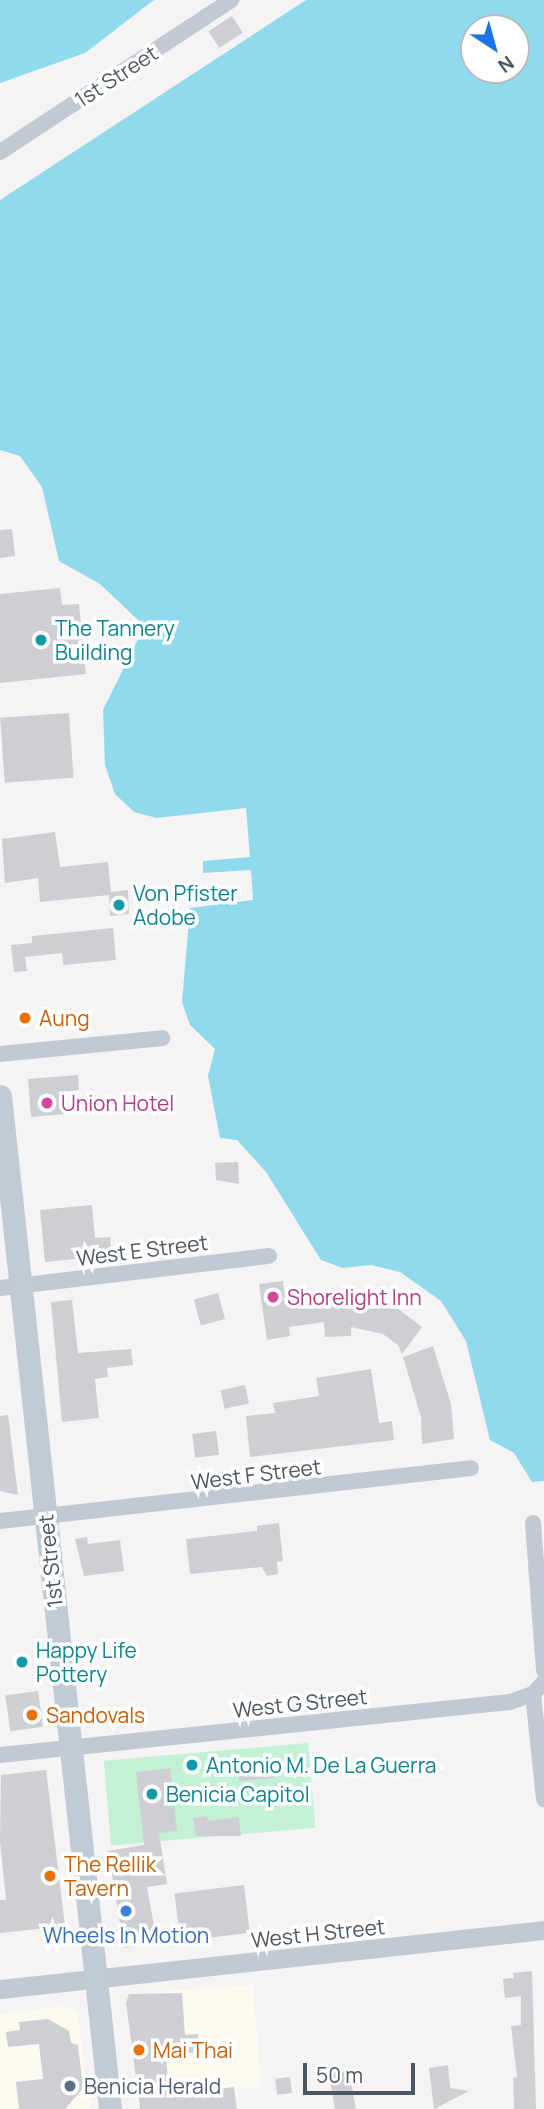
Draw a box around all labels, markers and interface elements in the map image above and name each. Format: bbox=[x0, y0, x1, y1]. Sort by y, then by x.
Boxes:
north arrow bbox=[460, 14, 530, 84]
street label: 1st Street bbox=[70, 40, 162, 112]
text: N bbox=[493, 50, 519, 79]
place label: The Tannery Building bbox=[55, 615, 175, 665]
marker: The Tannery Building bbox=[33, 632, 49, 648]
place label: Von Pfister Adobe bbox=[133, 880, 238, 930]
marker: Von Pfister Adobe bbox=[111, 897, 127, 913]
place label: Aung bbox=[39, 1005, 90, 1031]
marker: Aung bbox=[17, 1010, 33, 1026]
place label: Union Hotel bbox=[61, 1090, 174, 1116]
marker: Union Hotel bbox=[39, 1095, 55, 1111]
street label: West E Street bbox=[75, 1229, 209, 1271]
place label: Shorelight Inn bbox=[287, 1284, 422, 1310]
marker: Shorelight Inn bbox=[265, 1289, 281, 1305]
street label: West F Street bbox=[190, 1454, 322, 1494]
street label: 1st Street bbox=[33, 1513, 67, 1609]
place label: Happy Life Pottery bbox=[36, 1637, 137, 1687]
marker: Happy Life Pottery bbox=[14, 1654, 30, 1670]
street label: West G Street bbox=[232, 1683, 368, 1723]
place label: Sandovals bbox=[46, 1702, 145, 1728]
marker: Sandovals bbox=[24, 1707, 40, 1723]
place label: Antonio M. De La Guerra bbox=[206, 1752, 436, 1778]
marker: Antonio M. De La Guerra bbox=[184, 1757, 200, 1773]
place label: Benicia Capitol bbox=[166, 1781, 310, 1807]
marker: Benicia Capitol bbox=[144, 1786, 160, 1802]
place label: The Rellik Tavern bbox=[64, 1851, 156, 1901]
marker: The Rellik Tavern bbox=[42, 1868, 58, 1884]
marker: Wheels In Motion bbox=[118, 1903, 134, 1919]
street label: West H Street bbox=[250, 1913, 386, 1953]
place label: Wheels In Motion bbox=[43, 1922, 209, 1948]
place label: Mai Thai bbox=[153, 2037, 233, 2063]
marker: Mai Thai bbox=[131, 2042, 147, 2058]
scale bar bbox=[306, 2050, 418, 2094]
text: 50 m bbox=[316, 2061, 363, 2089]
place label: Benicia Herald bbox=[84, 2073, 221, 2099]
marker: Benicia Herald bbox=[62, 2078, 78, 2094]

